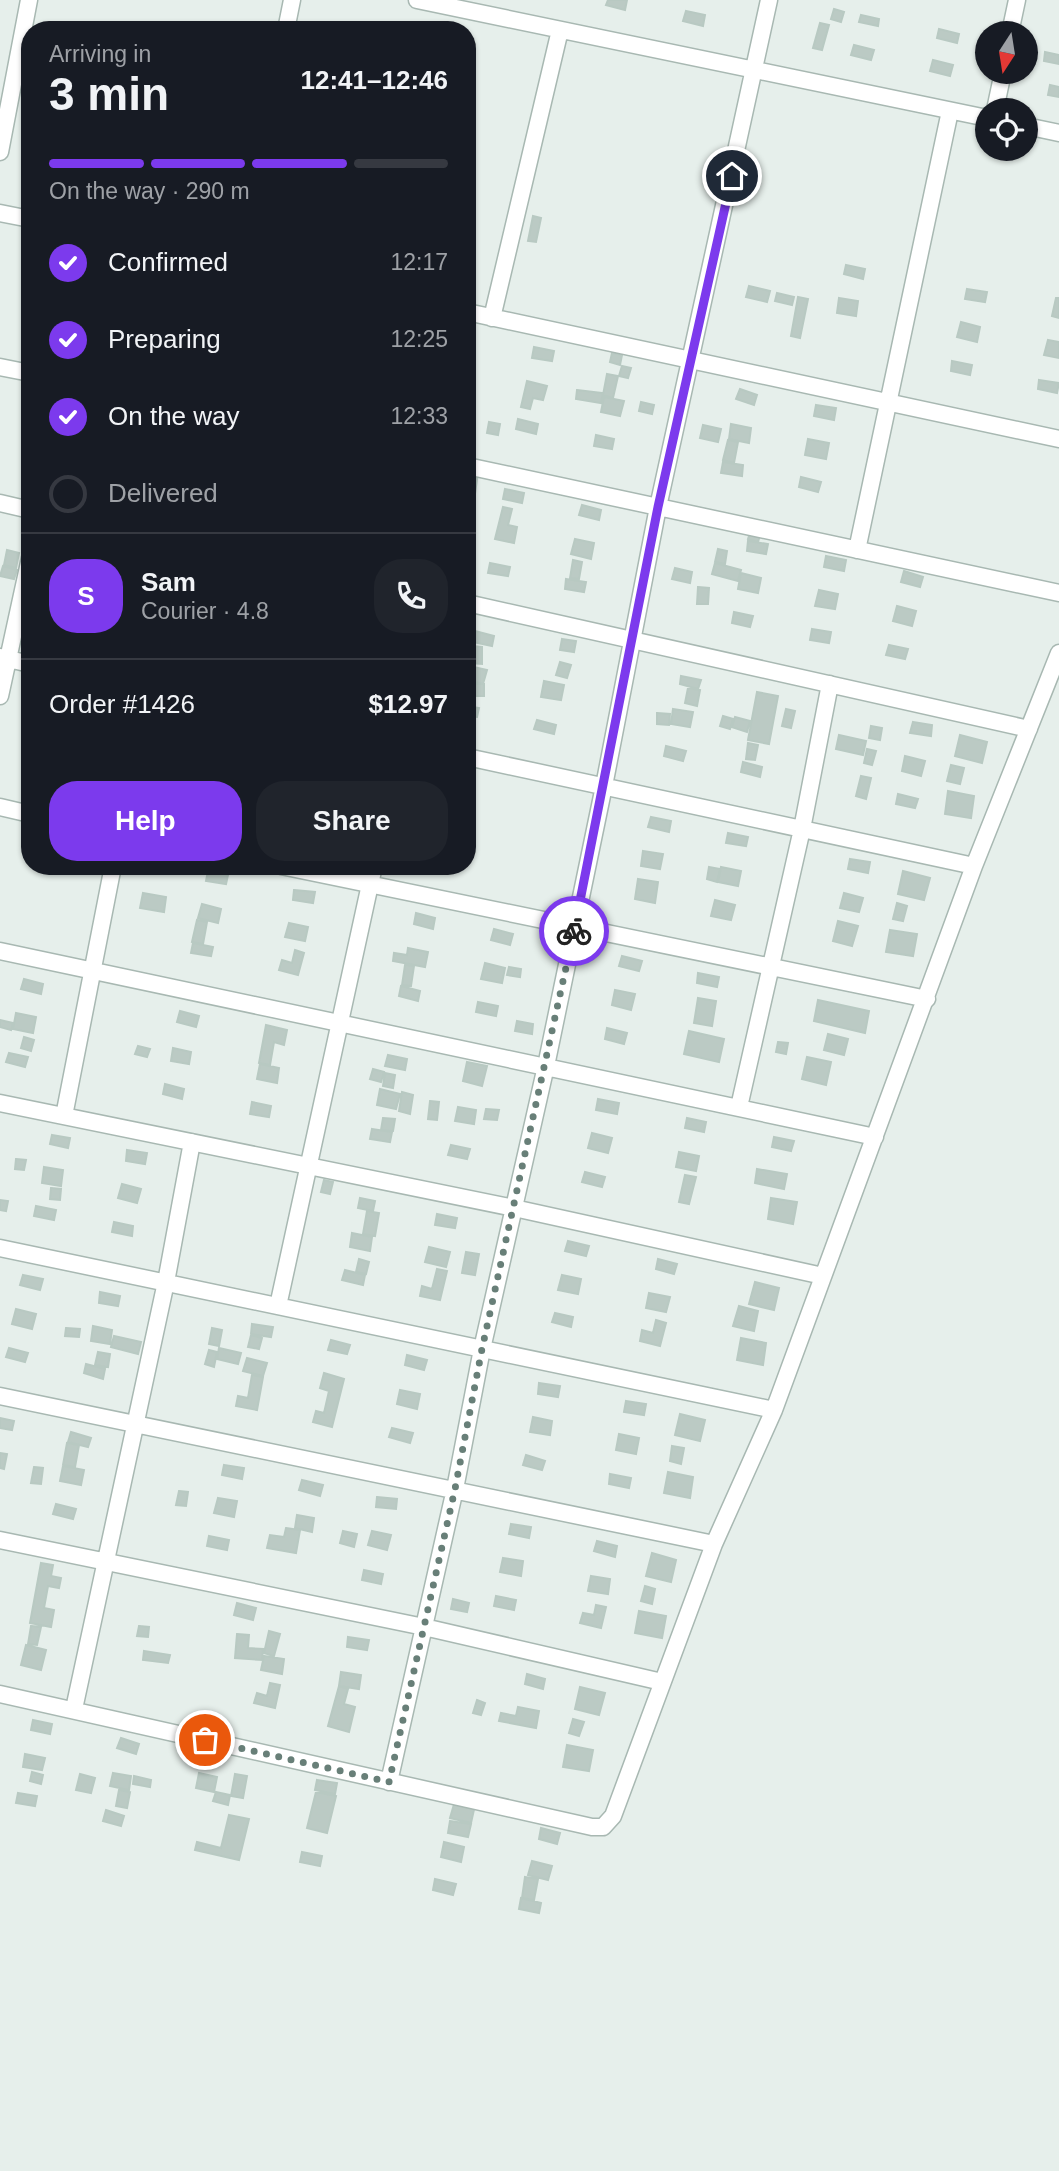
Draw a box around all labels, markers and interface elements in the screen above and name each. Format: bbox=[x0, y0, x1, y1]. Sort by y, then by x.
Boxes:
north arrow bbox=[975, 21, 1038, 84]
map controls bbox=[975, 21, 1038, 161]
text: Arriving in bbox=[49, 41, 151, 67]
text: 12:41–12:46 bbox=[301, 65, 448, 95]
text: 3 min bbox=[49, 68, 169, 120]
button: locate bbox=[975, 98, 1038, 161]
pin bbox=[702, 146, 762, 206]
icon: home bbox=[713, 157, 751, 195]
text: On the way · 290 m bbox=[49, 178, 250, 204]
icon: check bbox=[49, 244, 87, 282]
text: Confirmed bbox=[108, 247, 228, 277]
text: 12:17 bbox=[390, 249, 448, 275]
icon: check bbox=[49, 321, 87, 359]
text: Preparing bbox=[108, 324, 221, 354]
text: 12:25 bbox=[390, 326, 448, 352]
icon: check bbox=[49, 398, 87, 436]
text: On the way bbox=[108, 401, 240, 431]
text: 12:33 bbox=[390, 403, 448, 429]
text: Delivered bbox=[108, 478, 218, 508]
button: phone bbox=[374, 559, 448, 633]
text: Sam bbox=[141, 567, 196, 597]
text: S bbox=[77, 581, 95, 611]
text: Courier · 4.8 bbox=[141, 598, 269, 624]
text: Order #1426 bbox=[49, 689, 195, 719]
text: $12.97 bbox=[368, 689, 448, 719]
button: Help bbox=[49, 781, 242, 861]
button: Share bbox=[256, 781, 448, 861]
courier bbox=[539, 896, 609, 966]
icon: bike bbox=[555, 912, 593, 950]
pin bbox=[175, 1710, 235, 1770]
icon: bag bbox=[186, 1721, 224, 1759]

